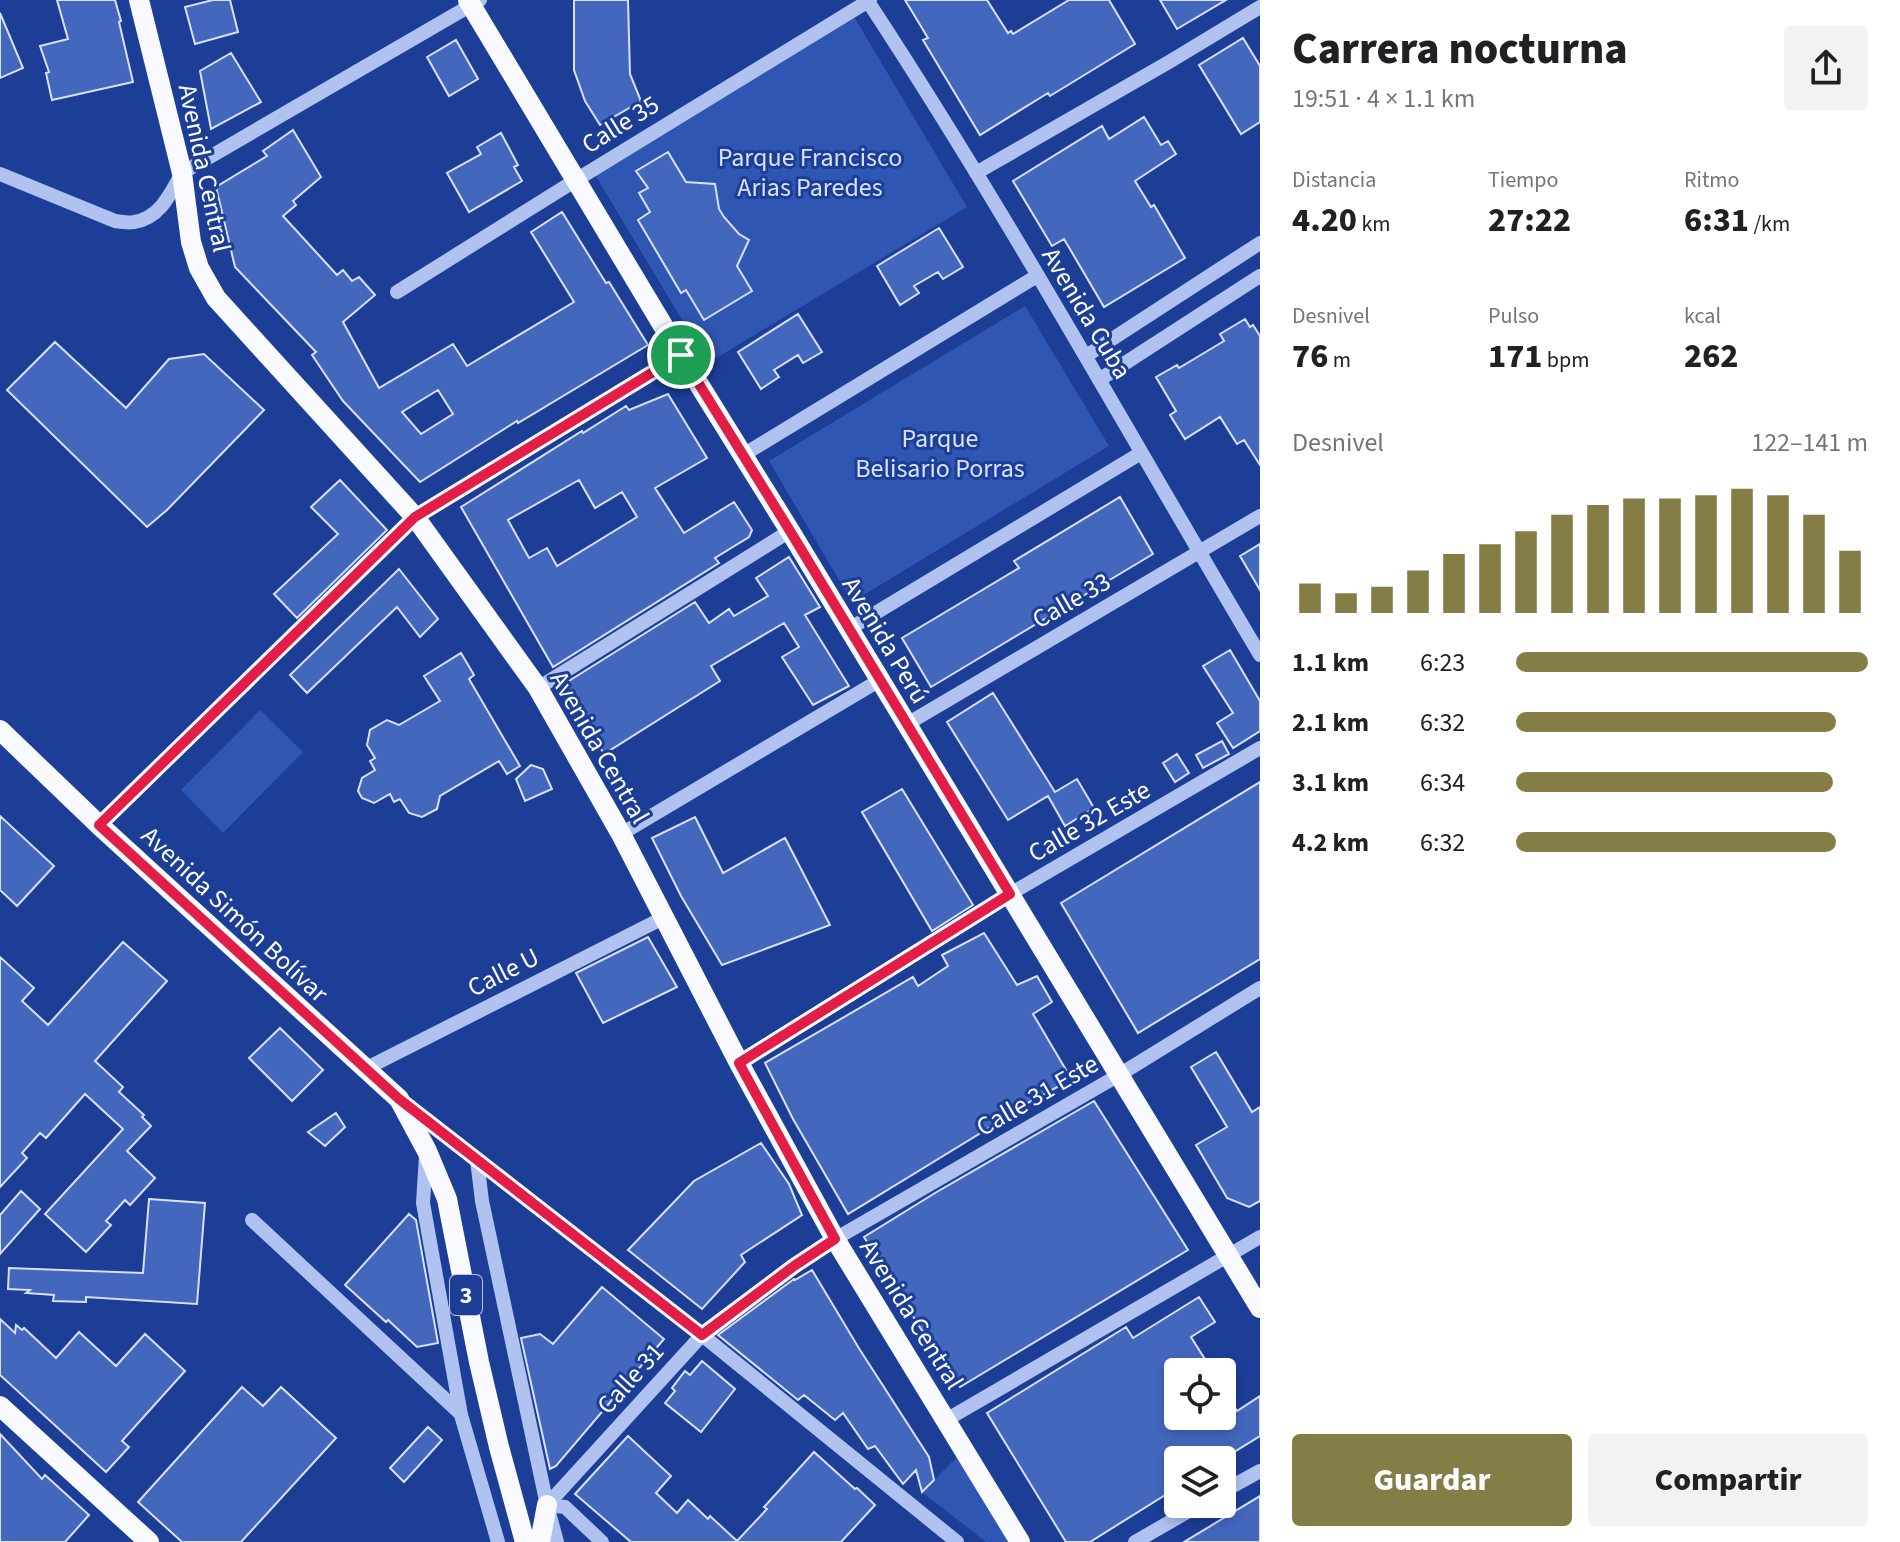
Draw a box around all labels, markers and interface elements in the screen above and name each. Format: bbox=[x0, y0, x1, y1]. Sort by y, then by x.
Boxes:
text: Carrera nocturna bbox=[1292, 18, 1628, 81]
button: share bbox=[1784, 26, 1868, 110]
text: 19:51 · 4 × 1.1 km bbox=[1292, 80, 1475, 117]
street label: Avenida Central bbox=[169, 81, 240, 256]
street label: Calle 35 bbox=[574, 86, 666, 163]
park label: Parque Francisco Arias Paredes bbox=[718, 139, 902, 206]
text: Distancia bbox=[1292, 164, 1376, 196]
text: Tiempo bbox=[1488, 164, 1559, 196]
text: Ritmo bbox=[1684, 164, 1740, 196]
text: 4.20 bbox=[1292, 196, 1357, 245]
text: 27:22 bbox=[1488, 196, 1571, 245]
text: 6:31 bbox=[1684, 196, 1749, 245]
text: km bbox=[1357, 208, 1391, 240]
text: /km bbox=[1749, 208, 1790, 240]
street label: Avenida Cuba bbox=[1033, 240, 1141, 386]
text: Desnivel bbox=[1292, 300, 1370, 332]
text: Pulso bbox=[1488, 300, 1539, 332]
text: kcal bbox=[1684, 300, 1721, 332]
pin bbox=[647, 321, 715, 389]
text: 76 bbox=[1292, 332, 1328, 381]
text: 171 bbox=[1488, 332, 1542, 381]
text: 262 bbox=[1684, 332, 1738, 381]
icon: arrive bbox=[659, 333, 703, 377]
text: m bbox=[1328, 344, 1351, 376]
text: bpm bbox=[1542, 344, 1589, 376]
park label: Parque Belisario Porras bbox=[855, 420, 1025, 487]
text: Desnivel bbox=[1292, 424, 1384, 461]
text: 122–141 m bbox=[1751, 424, 1868, 461]
street label: Calle 33 bbox=[1025, 563, 1117, 638]
street label: Avenida Perú bbox=[833, 570, 938, 711]
text: 1.1 km bbox=[1292, 644, 1369, 681]
text: 6:23 bbox=[1420, 644, 1465, 681]
street label: Avenida Central bbox=[541, 664, 658, 831]
text: 2.1 km bbox=[1292, 704, 1369, 741]
text: 6:32 bbox=[1420, 704, 1465, 741]
text: 3.1 km bbox=[1292, 764, 1369, 801]
text: 6:34 bbox=[1420, 764, 1465, 801]
street label: Calle 32 Este bbox=[1021, 771, 1157, 871]
street label: Avenida Simón Bolívar bbox=[133, 818, 337, 1012]
text: 4.2 km bbox=[1292, 824, 1369, 861]
text: 6:32 bbox=[1420, 824, 1465, 861]
street label: Calle U bbox=[461, 939, 546, 1006]
street label: Calle 31 Este bbox=[969, 1045, 1105, 1145]
street label: Avenida Central bbox=[851, 1232, 973, 1397]
road number: 3 bbox=[450, 1275, 482, 1315]
street label: Calle 31 bbox=[588, 1334, 673, 1422]
map controls bbox=[1164, 1358, 1236, 1518]
button: locate bbox=[1164, 1358, 1236, 1430]
button: Guardar bbox=[1292, 1434, 1572, 1526]
button: Compartir bbox=[1588, 1434, 1868, 1526]
button: layers bbox=[1164, 1446, 1236, 1518]

